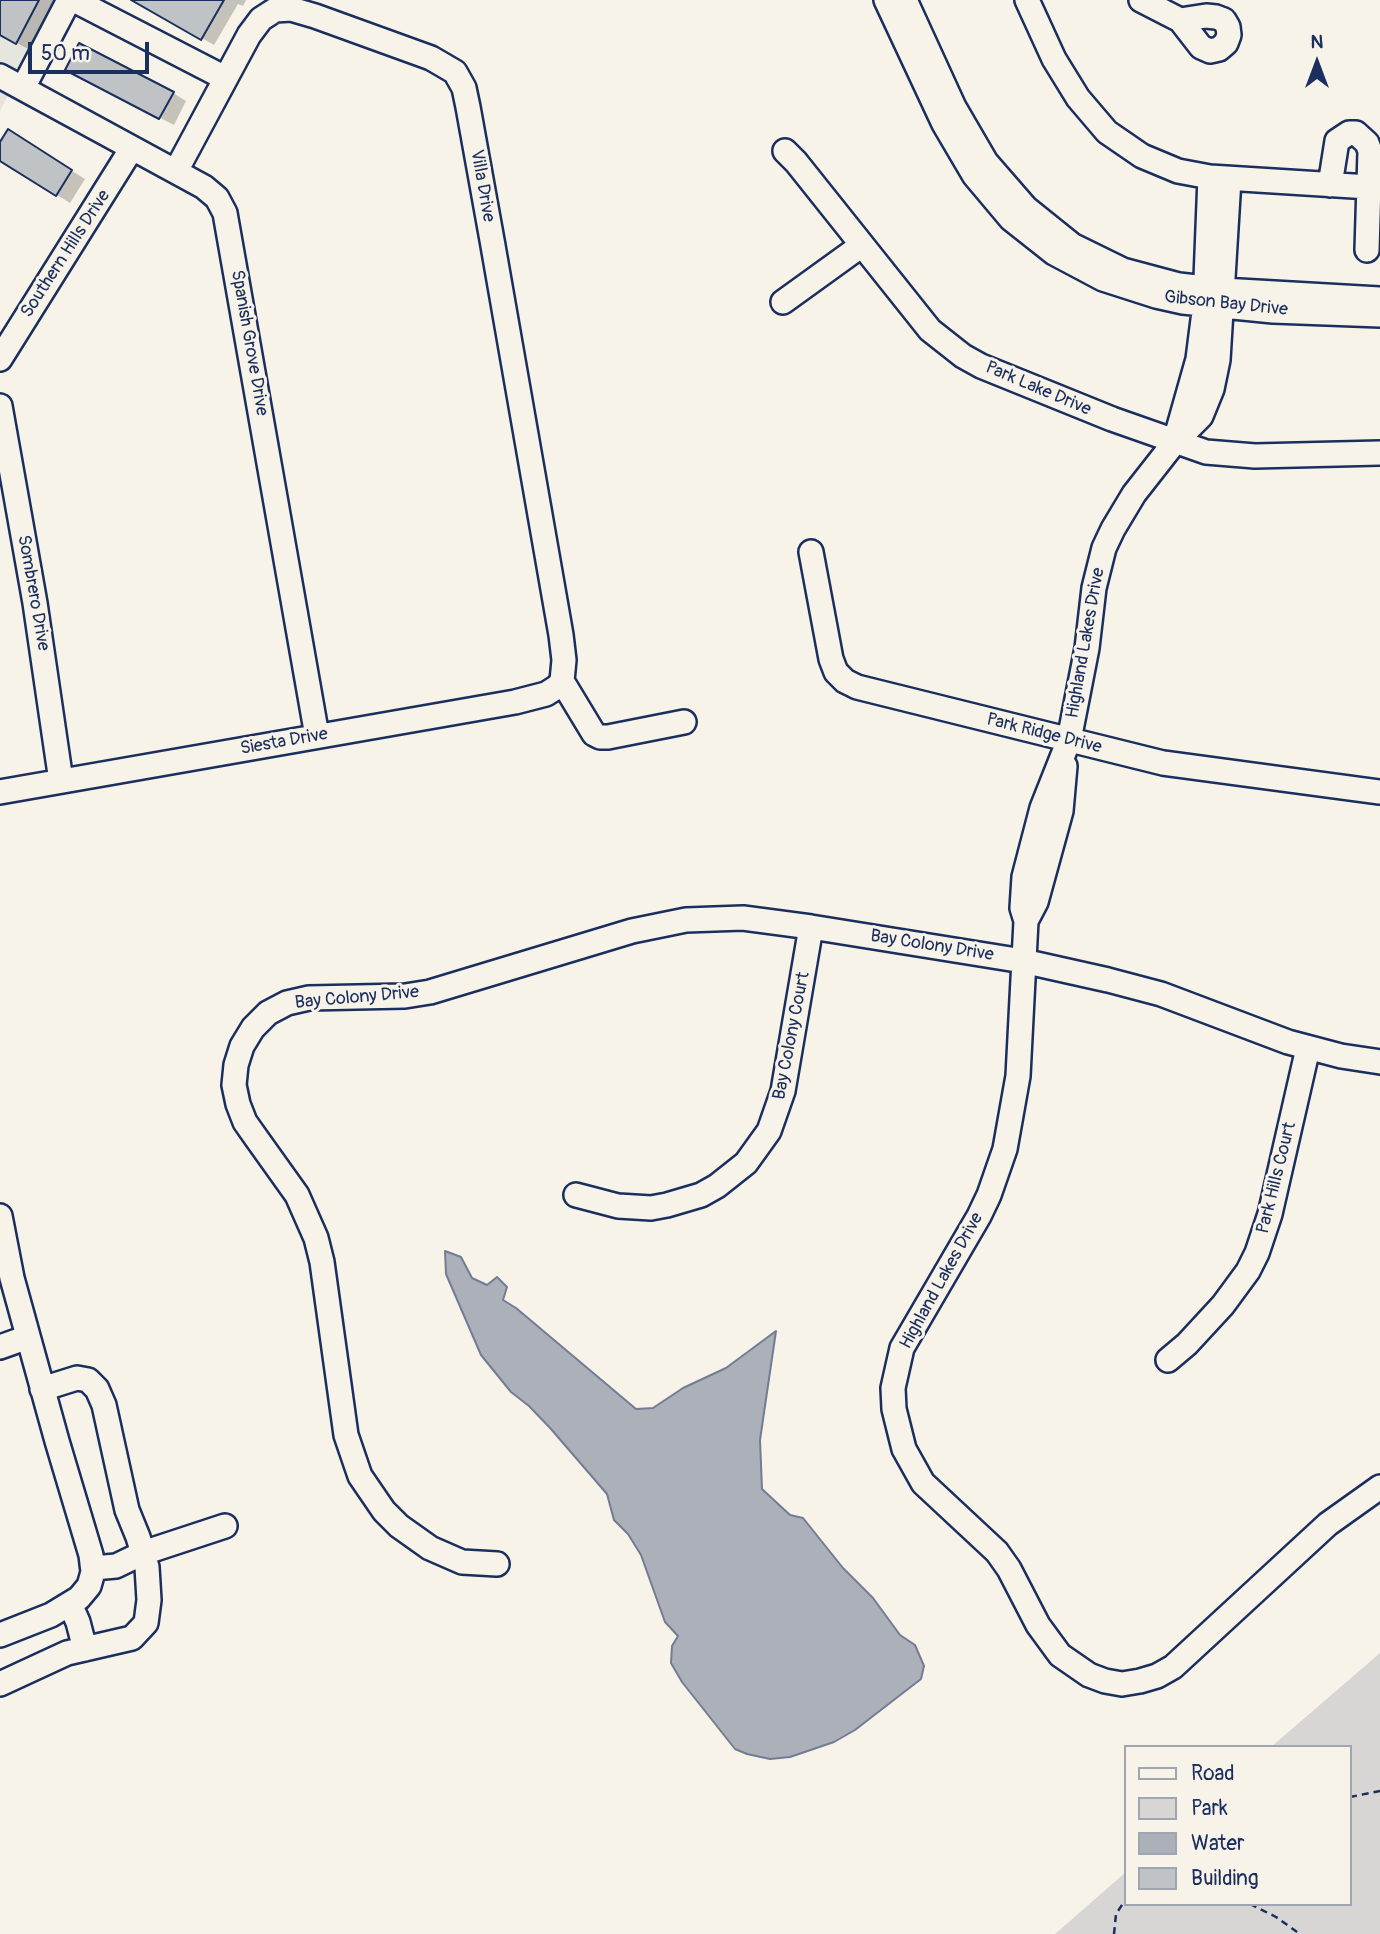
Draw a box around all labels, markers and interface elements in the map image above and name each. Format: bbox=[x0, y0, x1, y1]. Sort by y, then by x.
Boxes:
scale bar bbox=[32, 28, 152, 72]
north arrow bbox=[1282, 28, 1352, 98]
text: N bbox=[1311, 30, 1323, 54]
text: 50 m bbox=[41, 40, 90, 67]
street label: Villa Drive bbox=[465, 148, 499, 224]
street label: Southern Hills Drive bbox=[17, 186, 115, 322]
street label: Spanish Grove Drive bbox=[226, 268, 272, 418]
street label: Gibson Bay Drive bbox=[1163, 287, 1289, 321]
street label: Park Lake Drive bbox=[982, 357, 1094, 421]
street label: Sombrero Drive bbox=[12, 533, 54, 653]
street label: Highland Lakes Drive bbox=[1062, 566, 1110, 720]
street label: Park Ridge Drive bbox=[984, 709, 1104, 759]
street label: Siesta Drive bbox=[239, 724, 329, 760]
street label: Bay Colony Drive bbox=[869, 926, 995, 966]
street label: Bay Colony Court bbox=[769, 970, 815, 1102]
street label: Bay Colony Drive bbox=[294, 982, 420, 1014]
street label: Park Hills Court bbox=[1253, 1120, 1301, 1236]
street label: Highland Lakes Drive bbox=[896, 1209, 988, 1353]
legend bbox=[1124, 1745, 1352, 1906]
text: Road bbox=[1191, 1760, 1235, 1787]
text: Park bbox=[1191, 1795, 1228, 1822]
text: Water bbox=[1191, 1830, 1244, 1857]
text: Building bbox=[1191, 1865, 1258, 1892]

